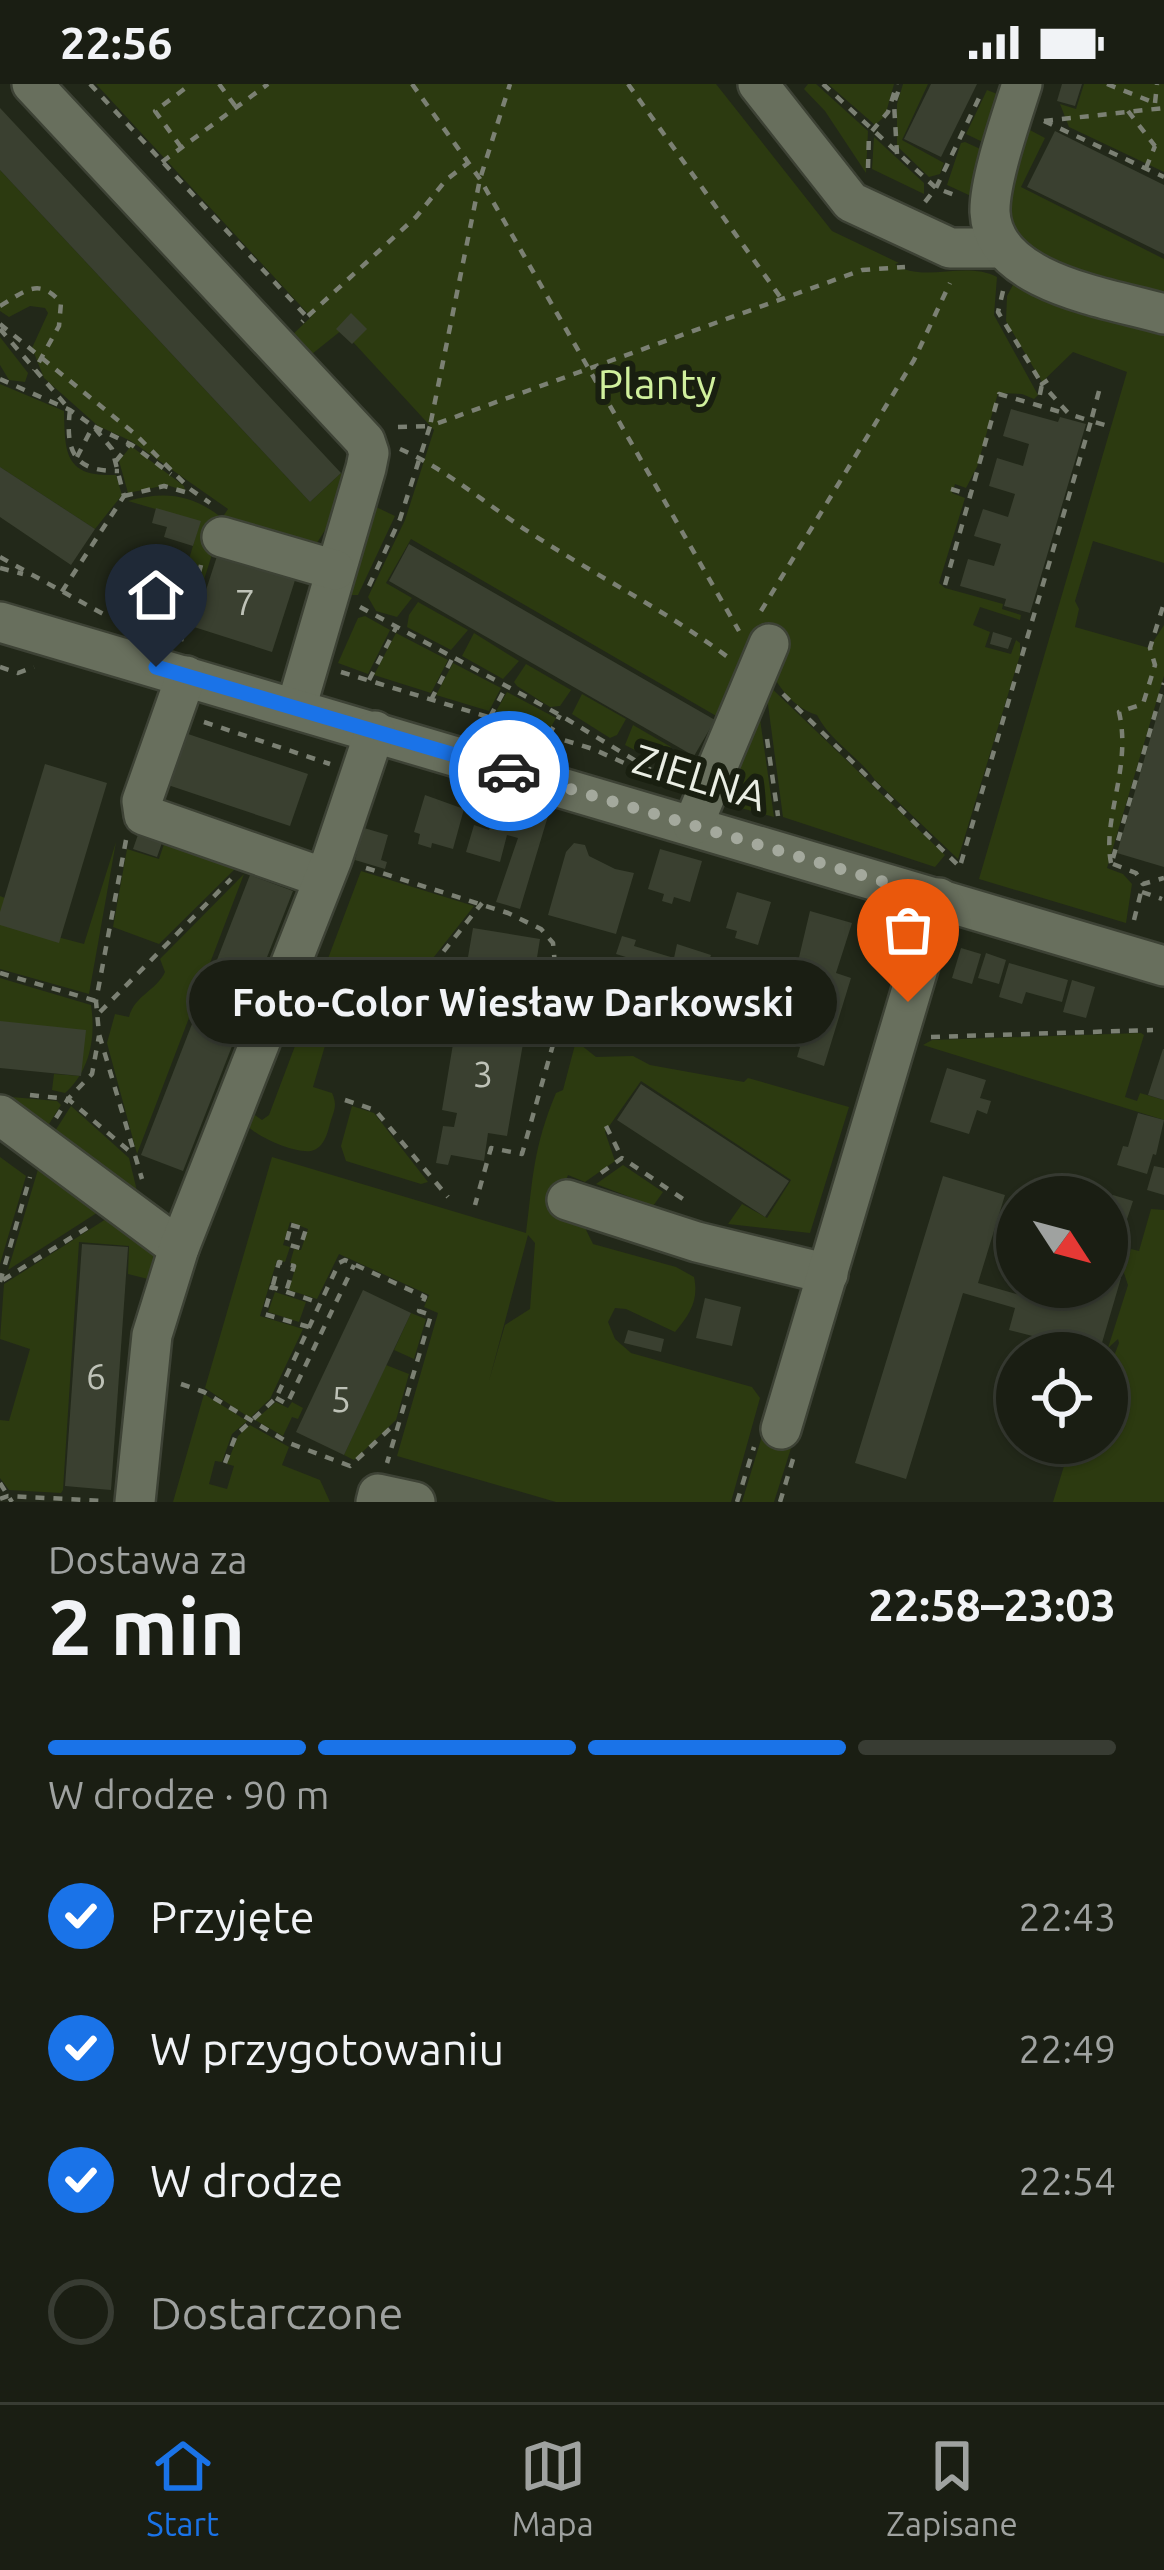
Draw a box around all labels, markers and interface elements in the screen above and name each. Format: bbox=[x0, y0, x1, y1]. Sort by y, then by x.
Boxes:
text: 22:56 bbox=[60, 17, 173, 68]
park label: Planty bbox=[598, 360, 716, 407]
pin bbox=[105, 544, 207, 667]
icon: home bbox=[123, 562, 189, 628]
house number: 7 bbox=[235, 581, 255, 622]
courier bbox=[449, 711, 569, 831]
street label: ZIELNA bbox=[628, 735, 772, 819]
icon: car bbox=[476, 738, 542, 804]
pin bbox=[857, 879, 959, 1002]
icon: bag bbox=[875, 897, 941, 963]
callout: Foto-Color Wiesław Darkowski bbox=[188, 960, 836, 1044]
text: Foto-Color Wiesław Darkowski bbox=[232, 980, 794, 1023]
house number: 3 bbox=[473, 1053, 493, 1094]
north arrow bbox=[996, 1176, 1128, 1308]
map controls bbox=[996, 1176, 1128, 1464]
button: locate bbox=[996, 1332, 1128, 1464]
house number: 6 bbox=[86, 1355, 106, 1396]
house number: 5 bbox=[331, 1378, 351, 1419]
text: Dostawa za bbox=[48, 1538, 248, 1581]
text: 22:58–23:03 bbox=[868, 1579, 1116, 1630]
text: 2 min bbox=[48, 1582, 245, 1670]
text: W drodze · 90 m bbox=[48, 1773, 329, 1816]
icon: check bbox=[48, 1883, 114, 1949]
text: Przyjęte bbox=[150, 1891, 315, 1942]
text: 22:43 bbox=[1018, 1895, 1116, 1938]
icon: check bbox=[48, 2015, 114, 2081]
text: W przygotowaniu bbox=[150, 2023, 504, 2074]
text: 22:49 bbox=[1018, 2027, 1116, 2070]
icon: check bbox=[48, 2147, 114, 2213]
text: W drodze bbox=[150, 2155, 343, 2206]
text: 22:54 bbox=[1018, 2159, 1116, 2202]
text: Dostarczone bbox=[150, 2287, 403, 2338]
tab: Start bbox=[146, 2433, 219, 2542]
tab: Mapa bbox=[512, 2433, 594, 2542]
tab: Zapisane bbox=[886, 2433, 1018, 2542]

